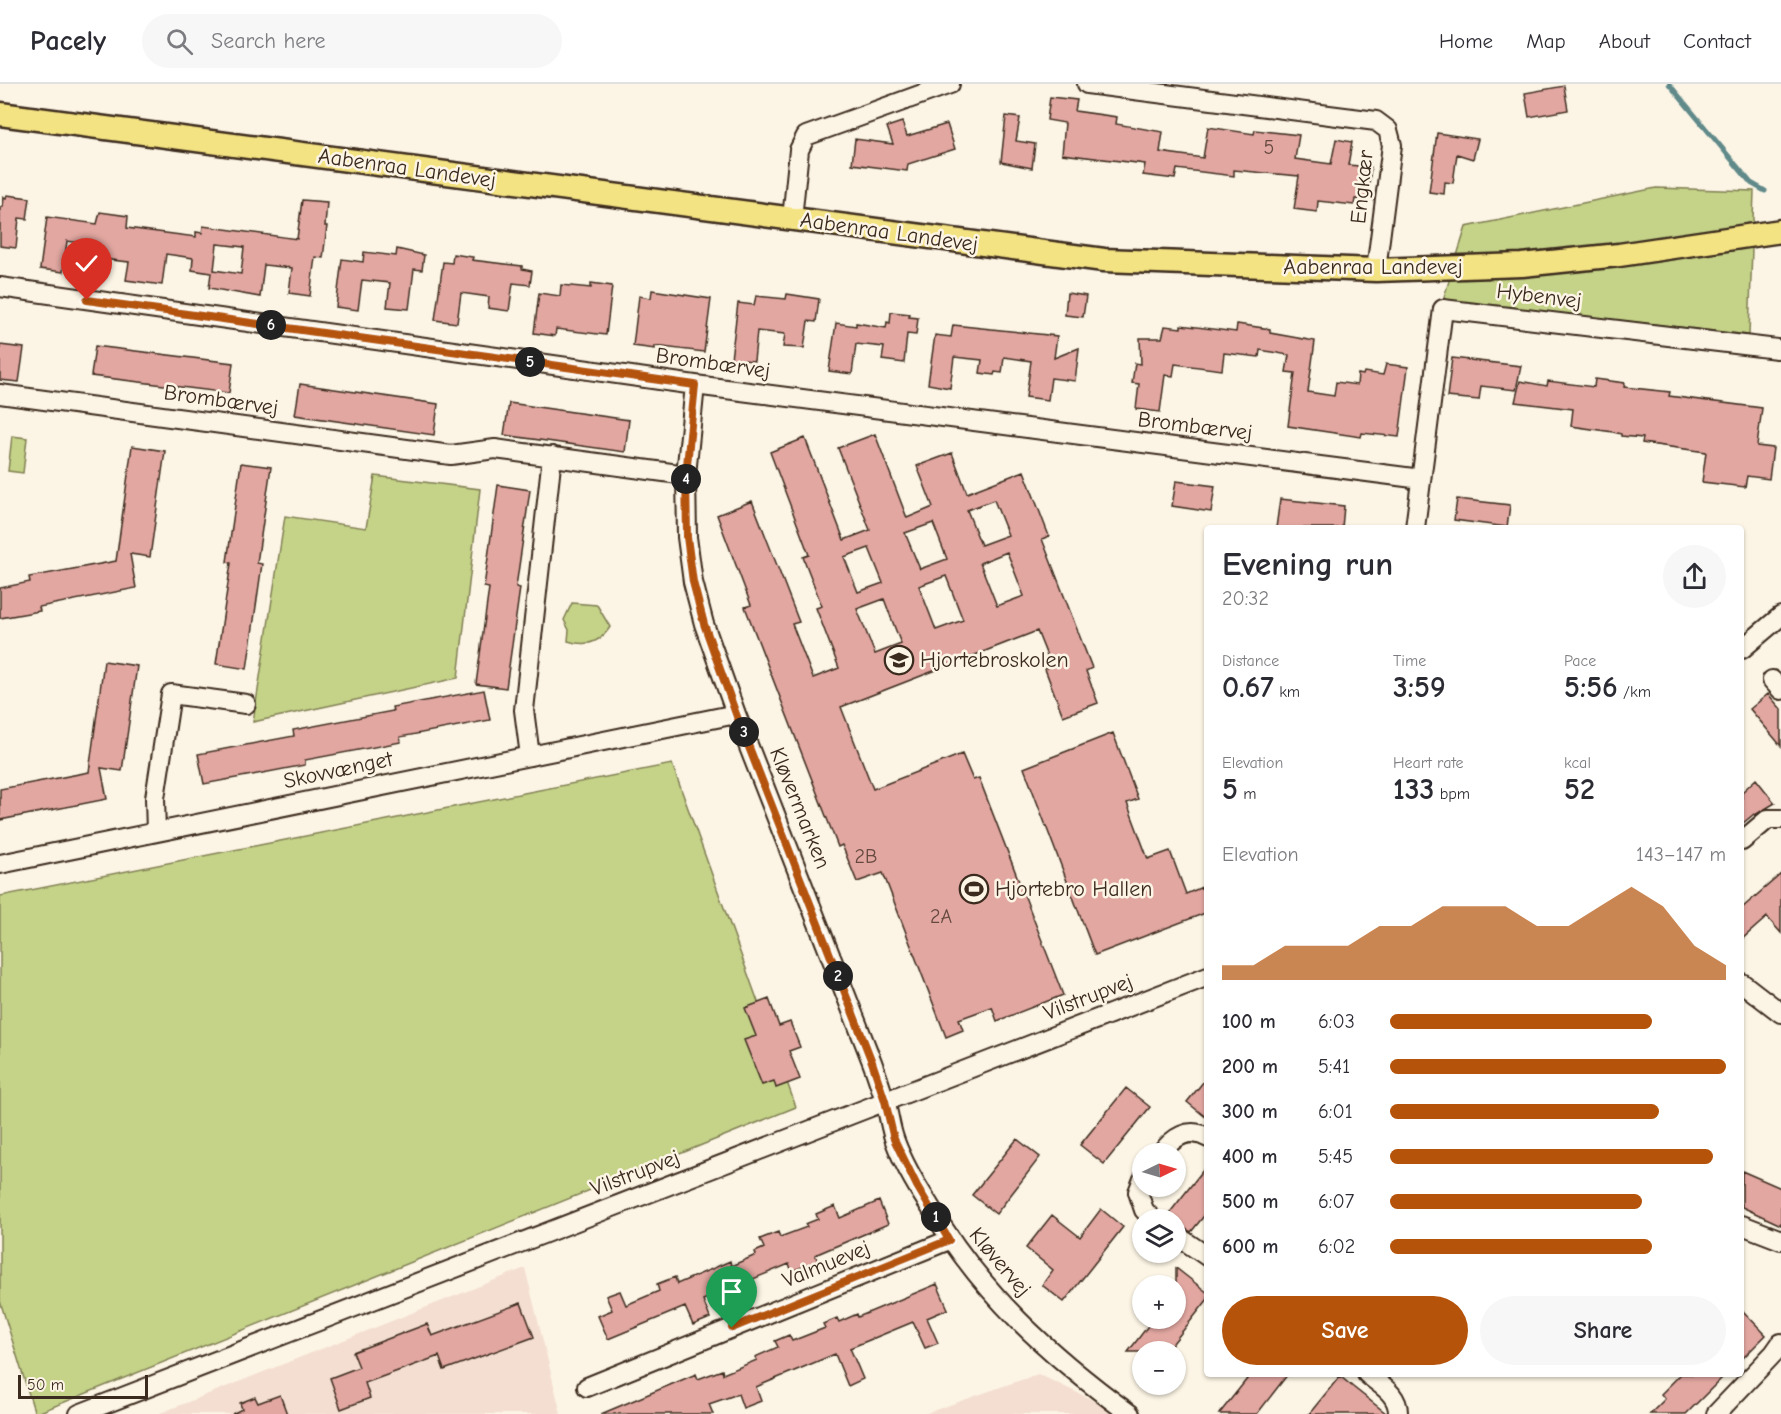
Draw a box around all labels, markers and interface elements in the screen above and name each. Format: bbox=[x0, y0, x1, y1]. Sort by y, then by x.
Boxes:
search box bbox=[142, 14, 562, 68]
text: Pacely bbox=[30, 25, 106, 57]
icon: search bbox=[163, 25, 196, 58]
text: Search here bbox=[211, 28, 326, 54]
text: Home bbox=[1439, 29, 1493, 53]
text: Map bbox=[1526, 29, 1566, 53]
text: About bbox=[1599, 29, 1650, 53]
text: Contact bbox=[1683, 29, 1751, 53]
house number: 5 bbox=[1264, 136, 1274, 159]
street label: Aabenraa Landevej bbox=[316, 143, 498, 193]
street label: Engkær bbox=[1345, 149, 1379, 225]
street label: Aabenraa Landevej bbox=[798, 207, 980, 257]
pin bbox=[61, 238, 112, 300]
icon: check bbox=[70, 247, 103, 280]
street label: Aabenraa Landevej bbox=[1283, 254, 1463, 280]
street label: Hybenvej bbox=[1495, 278, 1583, 314]
pin: 6 bbox=[256, 310, 286, 340]
text: 6 bbox=[267, 316, 275, 334]
street label: Brombærvej bbox=[654, 342, 772, 384]
pin: 5 bbox=[515, 347, 545, 377]
text: 5 bbox=[526, 353, 534, 371]
street label: Brombærvej bbox=[162, 379, 280, 421]
street label: Brombærvej bbox=[1136, 406, 1254, 446]
pin: 4 bbox=[671, 464, 701, 494]
text: 4 bbox=[682, 470, 690, 488]
text: Evening run bbox=[1222, 545, 1393, 583]
button: share bbox=[1663, 545, 1726, 608]
text: 20:32 bbox=[1222, 587, 1269, 610]
school or university icon: Hjortebroskolen bbox=[883, 644, 915, 676]
place label: Hjortebroskolen bbox=[920, 647, 1069, 673]
text: Distance bbox=[1222, 652, 1279, 670]
text: Time bbox=[1393, 652, 1426, 670]
text: Pace bbox=[1564, 652, 1596, 670]
text: 0.67 bbox=[1222, 670, 1274, 705]
text: 3:59 bbox=[1393, 670, 1446, 705]
text: 5:56 bbox=[1564, 670, 1618, 705]
text: km bbox=[1274, 683, 1300, 701]
text: /km bbox=[1618, 683, 1651, 701]
pin: 3 bbox=[729, 717, 759, 747]
text: 3 bbox=[740, 723, 748, 741]
street label: Kløvermarken bbox=[764, 743, 836, 873]
street label: Skovvænget bbox=[281, 746, 396, 794]
text: Elevation bbox=[1222, 754, 1283, 772]
text: Heart rate bbox=[1393, 754, 1464, 772]
text: kcal bbox=[1564, 754, 1591, 772]
text: 5 bbox=[1222, 772, 1238, 807]
text: 133 bbox=[1393, 772, 1434, 807]
text: 52 bbox=[1564, 772, 1595, 807]
text: m bbox=[1238, 785, 1257, 803]
text: bpm bbox=[1434, 785, 1470, 803]
text: Elevation bbox=[1222, 843, 1299, 866]
text: 143–147 m bbox=[1636, 843, 1726, 866]
house number: 2B bbox=[855, 845, 877, 868]
sports icon: Hjortebro Hallen bbox=[958, 873, 990, 905]
place label: Hjortebro Hallen bbox=[995, 876, 1152, 902]
house number: 2A bbox=[930, 905, 952, 928]
pin: 2 bbox=[823, 961, 853, 991]
text: 2 bbox=[834, 967, 842, 985]
street label: Vilstrupvej bbox=[1040, 968, 1136, 1026]
text: 100 m bbox=[1222, 1010, 1276, 1033]
text: 6:03 bbox=[1318, 1010, 1355, 1033]
text: 200 m bbox=[1222, 1055, 1278, 1078]
text: 5:41 bbox=[1318, 1055, 1350, 1078]
text: 300 m bbox=[1222, 1100, 1278, 1123]
text: 6:01 bbox=[1318, 1100, 1353, 1123]
north arrow bbox=[1132, 1143, 1186, 1197]
map controls bbox=[1132, 1143, 1186, 1395]
street label: Vilstrupvej bbox=[587, 1144, 683, 1202]
text: 400 m bbox=[1222, 1145, 1277, 1168]
text: 5:45 bbox=[1318, 1145, 1353, 1168]
text: 500 m bbox=[1222, 1190, 1279, 1213]
text: 6:07 bbox=[1318, 1190, 1354, 1213]
pin: 1 bbox=[921, 1202, 951, 1232]
text: 1 bbox=[933, 1208, 939, 1226]
button: layers bbox=[1132, 1209, 1186, 1263]
street label: Kløvervej bbox=[964, 1222, 1036, 1302]
street label: Valmuevej bbox=[778, 1235, 874, 1293]
text: 600 m bbox=[1222, 1235, 1278, 1258]
text: 6:02 bbox=[1318, 1235, 1355, 1258]
pin bbox=[706, 1266, 757, 1328]
icon: arrive bbox=[715, 1275, 748, 1308]
button: + bbox=[1132, 1275, 1186, 1329]
button: Save bbox=[1222, 1296, 1468, 1365]
button: Share bbox=[1480, 1296, 1726, 1365]
button: − bbox=[1132, 1341, 1186, 1395]
scale bar bbox=[18, 1372, 148, 1400]
text: 50 m bbox=[27, 1376, 64, 1394]

